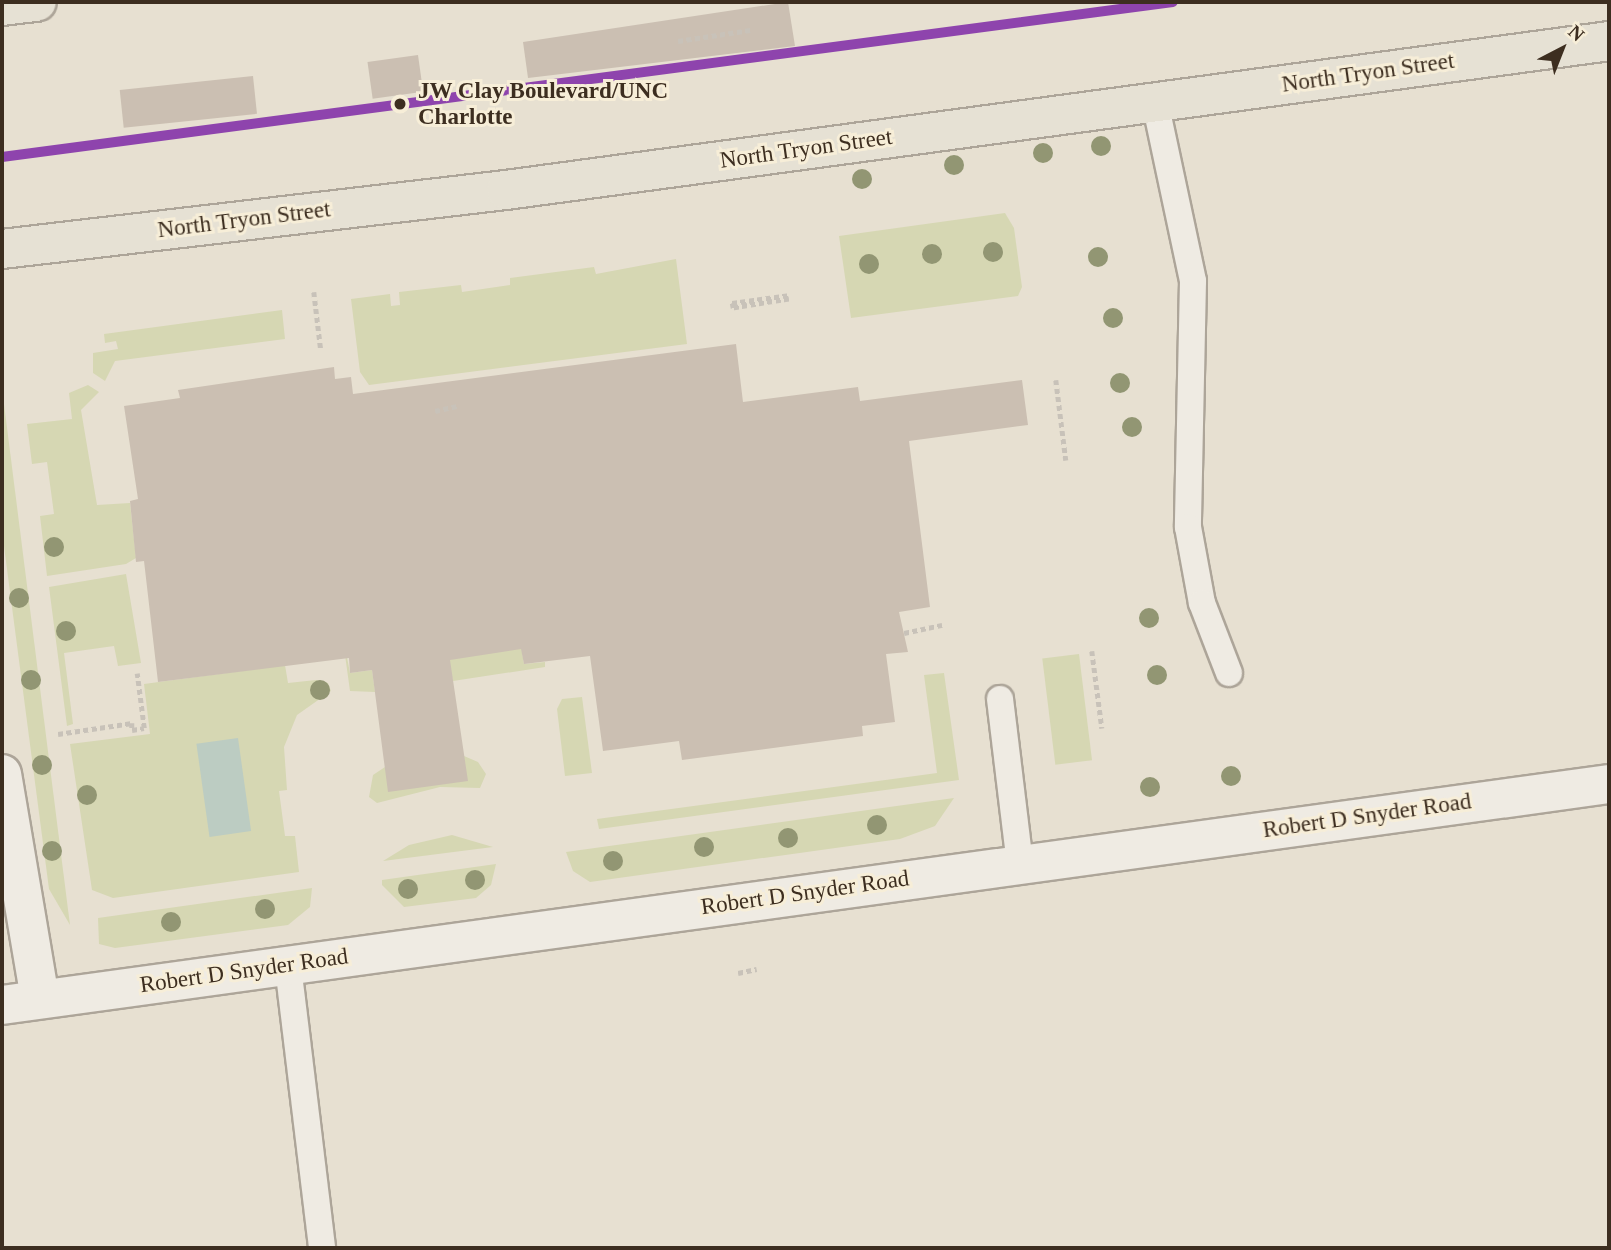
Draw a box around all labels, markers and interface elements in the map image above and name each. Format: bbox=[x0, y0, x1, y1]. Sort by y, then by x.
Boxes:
north arrow bbox=[1527, 14, 1597, 84]
text: N bbox=[1564, 21, 1589, 45]
street label: North Tryon Street bbox=[1280, 47, 1456, 99]
place label: JW Clay Boulevard/UNC Charlotte bbox=[418, 77, 668, 131]
marker: JW Clay Boulevard/UNC Charlotte bbox=[389, 93, 411, 115]
street label: North Tryon Street bbox=[718, 123, 894, 175]
street label: North Tryon Street bbox=[156, 196, 332, 244]
street label: Robert D Snyder Road bbox=[1261, 788, 1473, 844]
street label: Robert D Snyder Road bbox=[699, 865, 911, 921]
street label: Robert D Snyder Road bbox=[138, 943, 350, 999]

